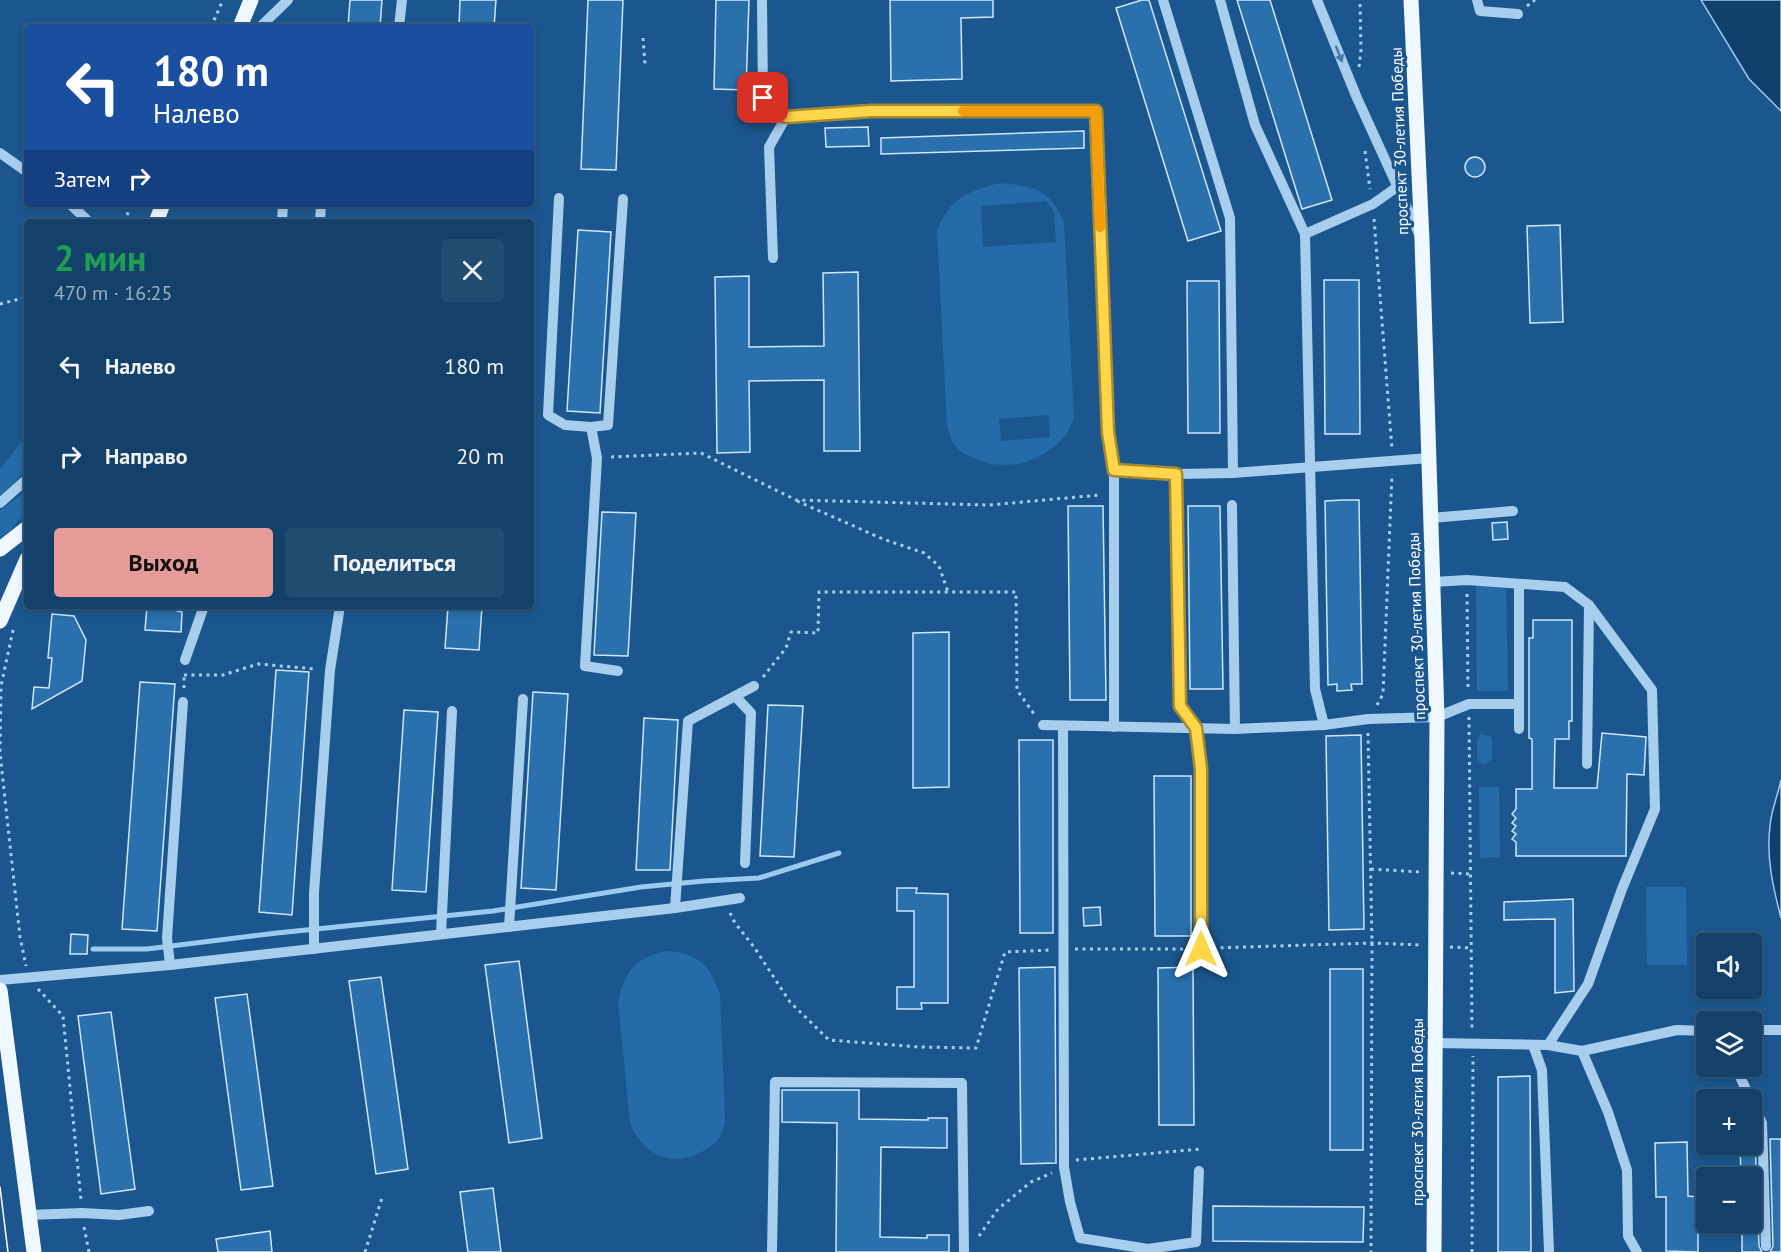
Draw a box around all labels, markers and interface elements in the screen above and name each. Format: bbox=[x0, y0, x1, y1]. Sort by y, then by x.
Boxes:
text: 180 m bbox=[153, 43, 269, 98]
one-way arrow bbox=[1334, 46, 1344, 64]
street label: проспект 30-летия Победы bbox=[1386, 47, 1412, 235]
icon: left bbox=[54, 48, 132, 126]
pin bbox=[737, 72, 788, 123]
icon: arrive bbox=[746, 81, 779, 114]
text: Налево bbox=[153, 96, 240, 130]
icon: right bbox=[123, 162, 156, 195]
text: Затем bbox=[54, 165, 111, 193]
text: 2 мин bbox=[54, 234, 146, 281]
button: close bbox=[441, 239, 504, 302]
text: 470 m · 16:25 bbox=[54, 280, 172, 306]
icon: left bbox=[54, 350, 87, 383]
text: Налево bbox=[105, 352, 176, 380]
text: 180 m bbox=[444, 352, 504, 380]
icon: right bbox=[54, 440, 87, 473]
text: Направо bbox=[105, 442, 188, 470]
text: 20 m bbox=[456, 442, 504, 470]
button: Выход bbox=[54, 528, 273, 597]
button: Поделиться bbox=[285, 528, 504, 597]
street label: проспект 30-летия Победы bbox=[1403, 532, 1429, 720]
position arrow bbox=[1169, 917, 1233, 981]
map controls bbox=[1696, 933, 1762, 1233]
button: sound bbox=[1696, 933, 1762, 999]
button: layers bbox=[1696, 1011, 1762, 1077]
street label: проспект 30-летия Победы bbox=[1407, 1018, 1427, 1206]
button: + bbox=[1696, 1089, 1762, 1155]
button: − bbox=[1696, 1167, 1762, 1233]

